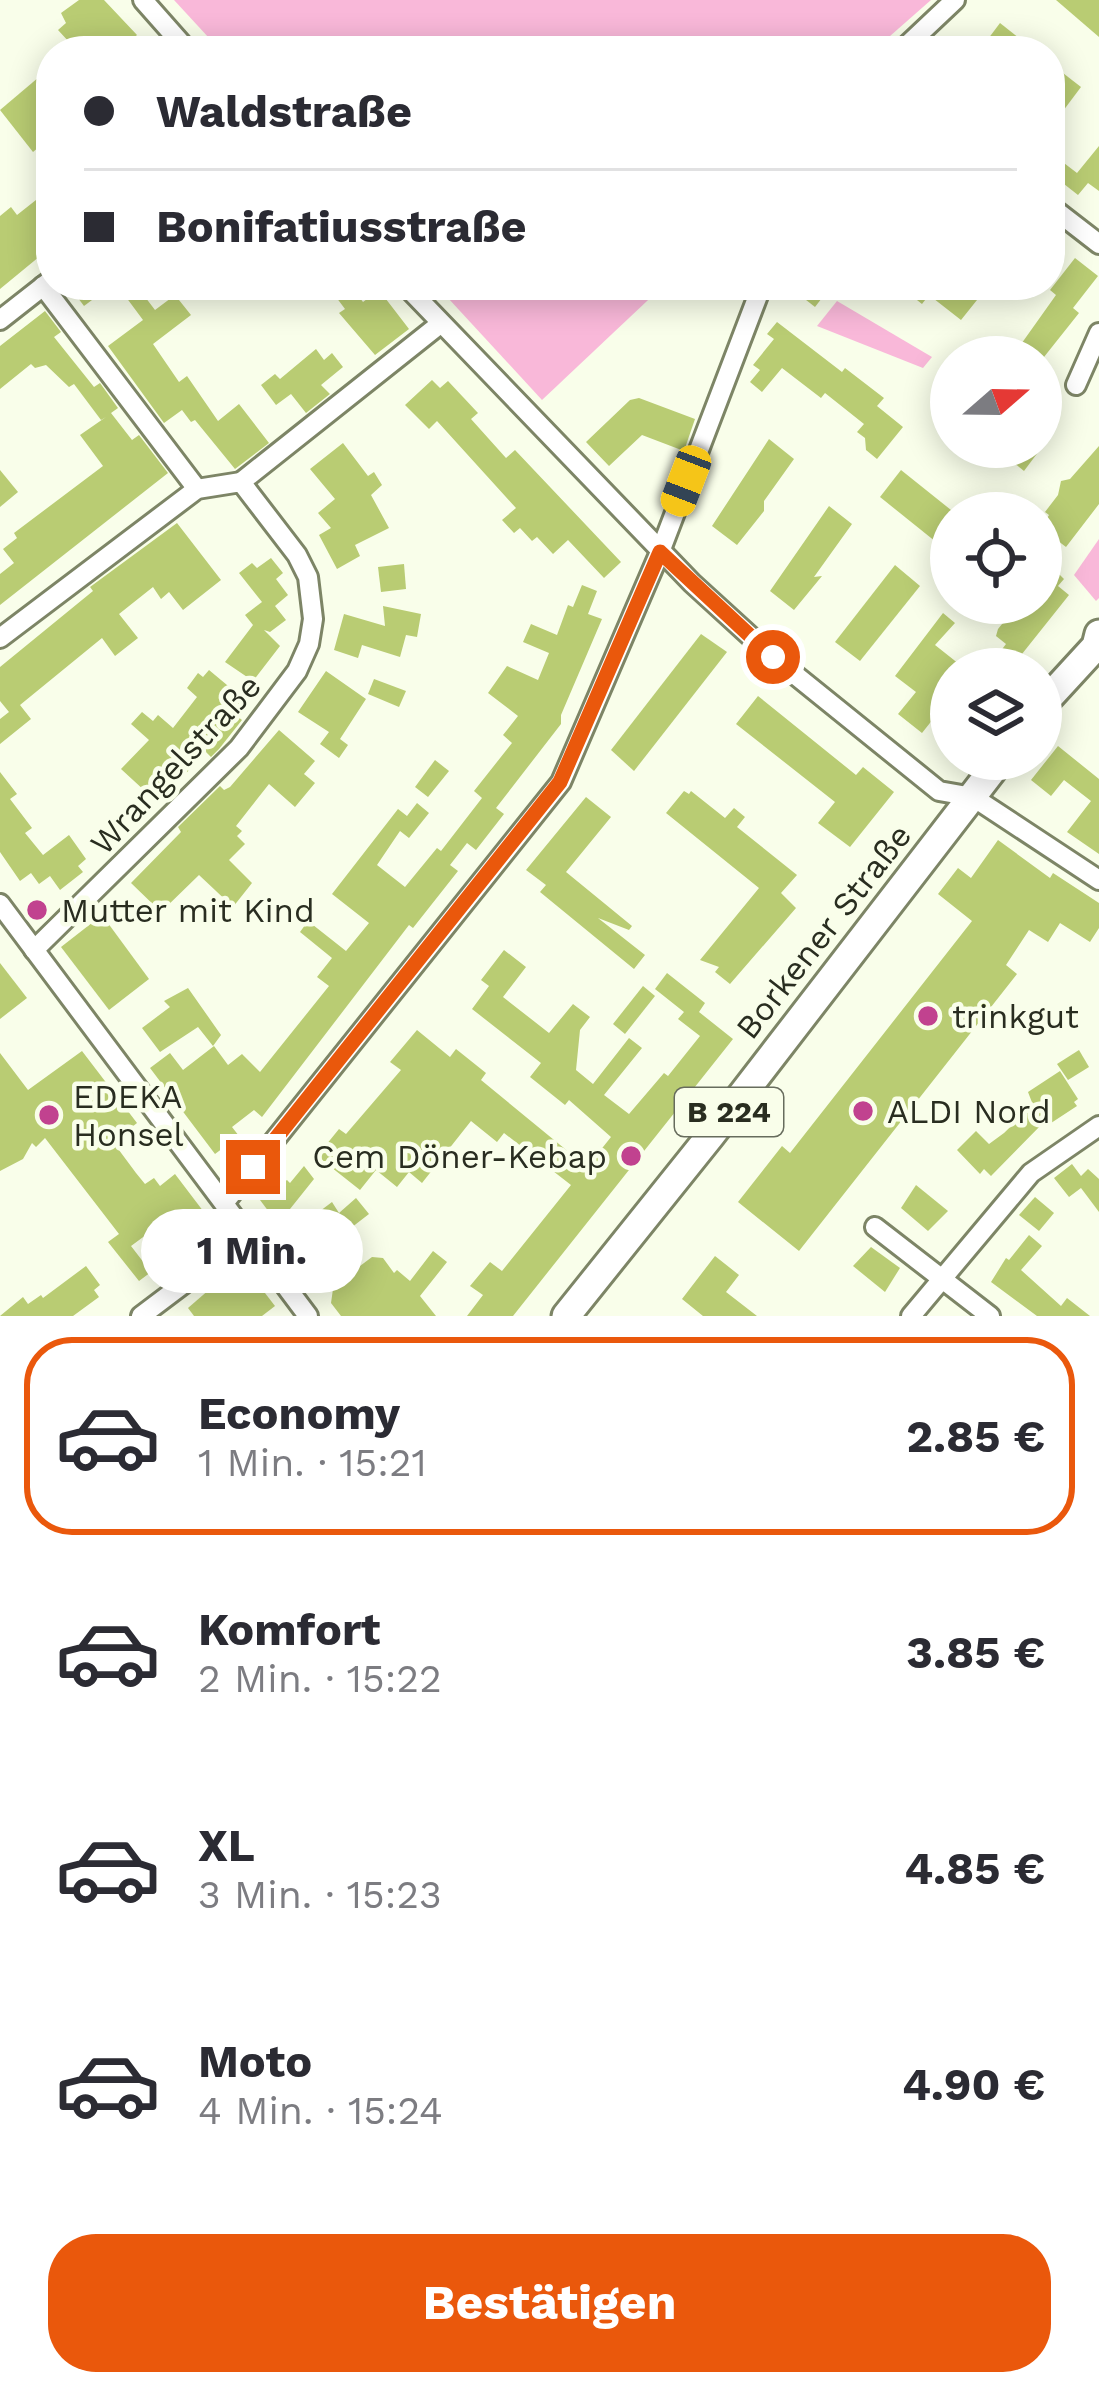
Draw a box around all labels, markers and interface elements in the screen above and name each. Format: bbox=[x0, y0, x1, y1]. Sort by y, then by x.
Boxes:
text: Waldstraße bbox=[156, 85, 412, 138]
text: Bonifatiusstraße bbox=[156, 200, 527, 253]
north arrow bbox=[930, 336, 1062, 468]
map controls bbox=[930, 336, 1062, 780]
car bbox=[656, 441, 716, 521]
button: locate bbox=[930, 492, 1062, 624]
route start bbox=[746, 630, 800, 684]
button: layers bbox=[930, 648, 1062, 780]
street label: Wrangelstraße bbox=[82, 666, 269, 862]
street label: Borkener Straße bbox=[728, 816, 919, 1046]
place label: Mutter mit Kind bbox=[61, 891, 315, 930]
marker: Mutter mit Kind bbox=[24, 897, 50, 923]
place label: trinkgut bbox=[952, 997, 1079, 1036]
marker: trinkgut bbox=[915, 1003, 941, 1029]
place label: EDEKA Honsel bbox=[73, 1077, 184, 1154]
road number: B 224 bbox=[675, 1088, 783, 1136]
place label: ALDI Nord bbox=[887, 1092, 1051, 1131]
marker: ALDI Nord bbox=[850, 1098, 876, 1124]
marker: EDEKA Honsel bbox=[36, 1102, 62, 1128]
place label: Cem Döner-Kebap bbox=[312, 1137, 607, 1176]
route end bbox=[226, 1140, 280, 1194]
marker: Cem Döner-Kebap bbox=[618, 1143, 644, 1169]
callout: 1 Min. bbox=[142, 1209, 364, 1293]
text: 1 Min. bbox=[197, 1228, 307, 1273]
icon: car bbox=[54, 1382, 162, 1490]
text: Economy bbox=[198, 1387, 400, 1440]
text: 2.85 € bbox=[906, 1410, 1045, 1463]
text: 1 Min. · 15:21 bbox=[198, 1440, 427, 1485]
icon: car bbox=[54, 1598, 162, 1706]
text: Komfort bbox=[198, 1603, 380, 1656]
text: 3.85 € bbox=[906, 1626, 1045, 1679]
text: 2 Min. · 15:22 bbox=[198, 1656, 442, 1701]
icon: car bbox=[54, 1814, 162, 1922]
text: XL bbox=[198, 1819, 255, 1872]
text: 4.85 € bbox=[904, 1842, 1045, 1895]
text: 3 Min. · 15:23 bbox=[198, 1872, 442, 1917]
icon: car bbox=[54, 2030, 162, 2138]
text: Moto bbox=[198, 2035, 312, 2088]
text: 4.90 € bbox=[902, 2058, 1045, 2111]
text: 4 Min. · 15:24 bbox=[198, 2088, 443, 2133]
button: Bestätigen bbox=[48, 2234, 1051, 2372]

